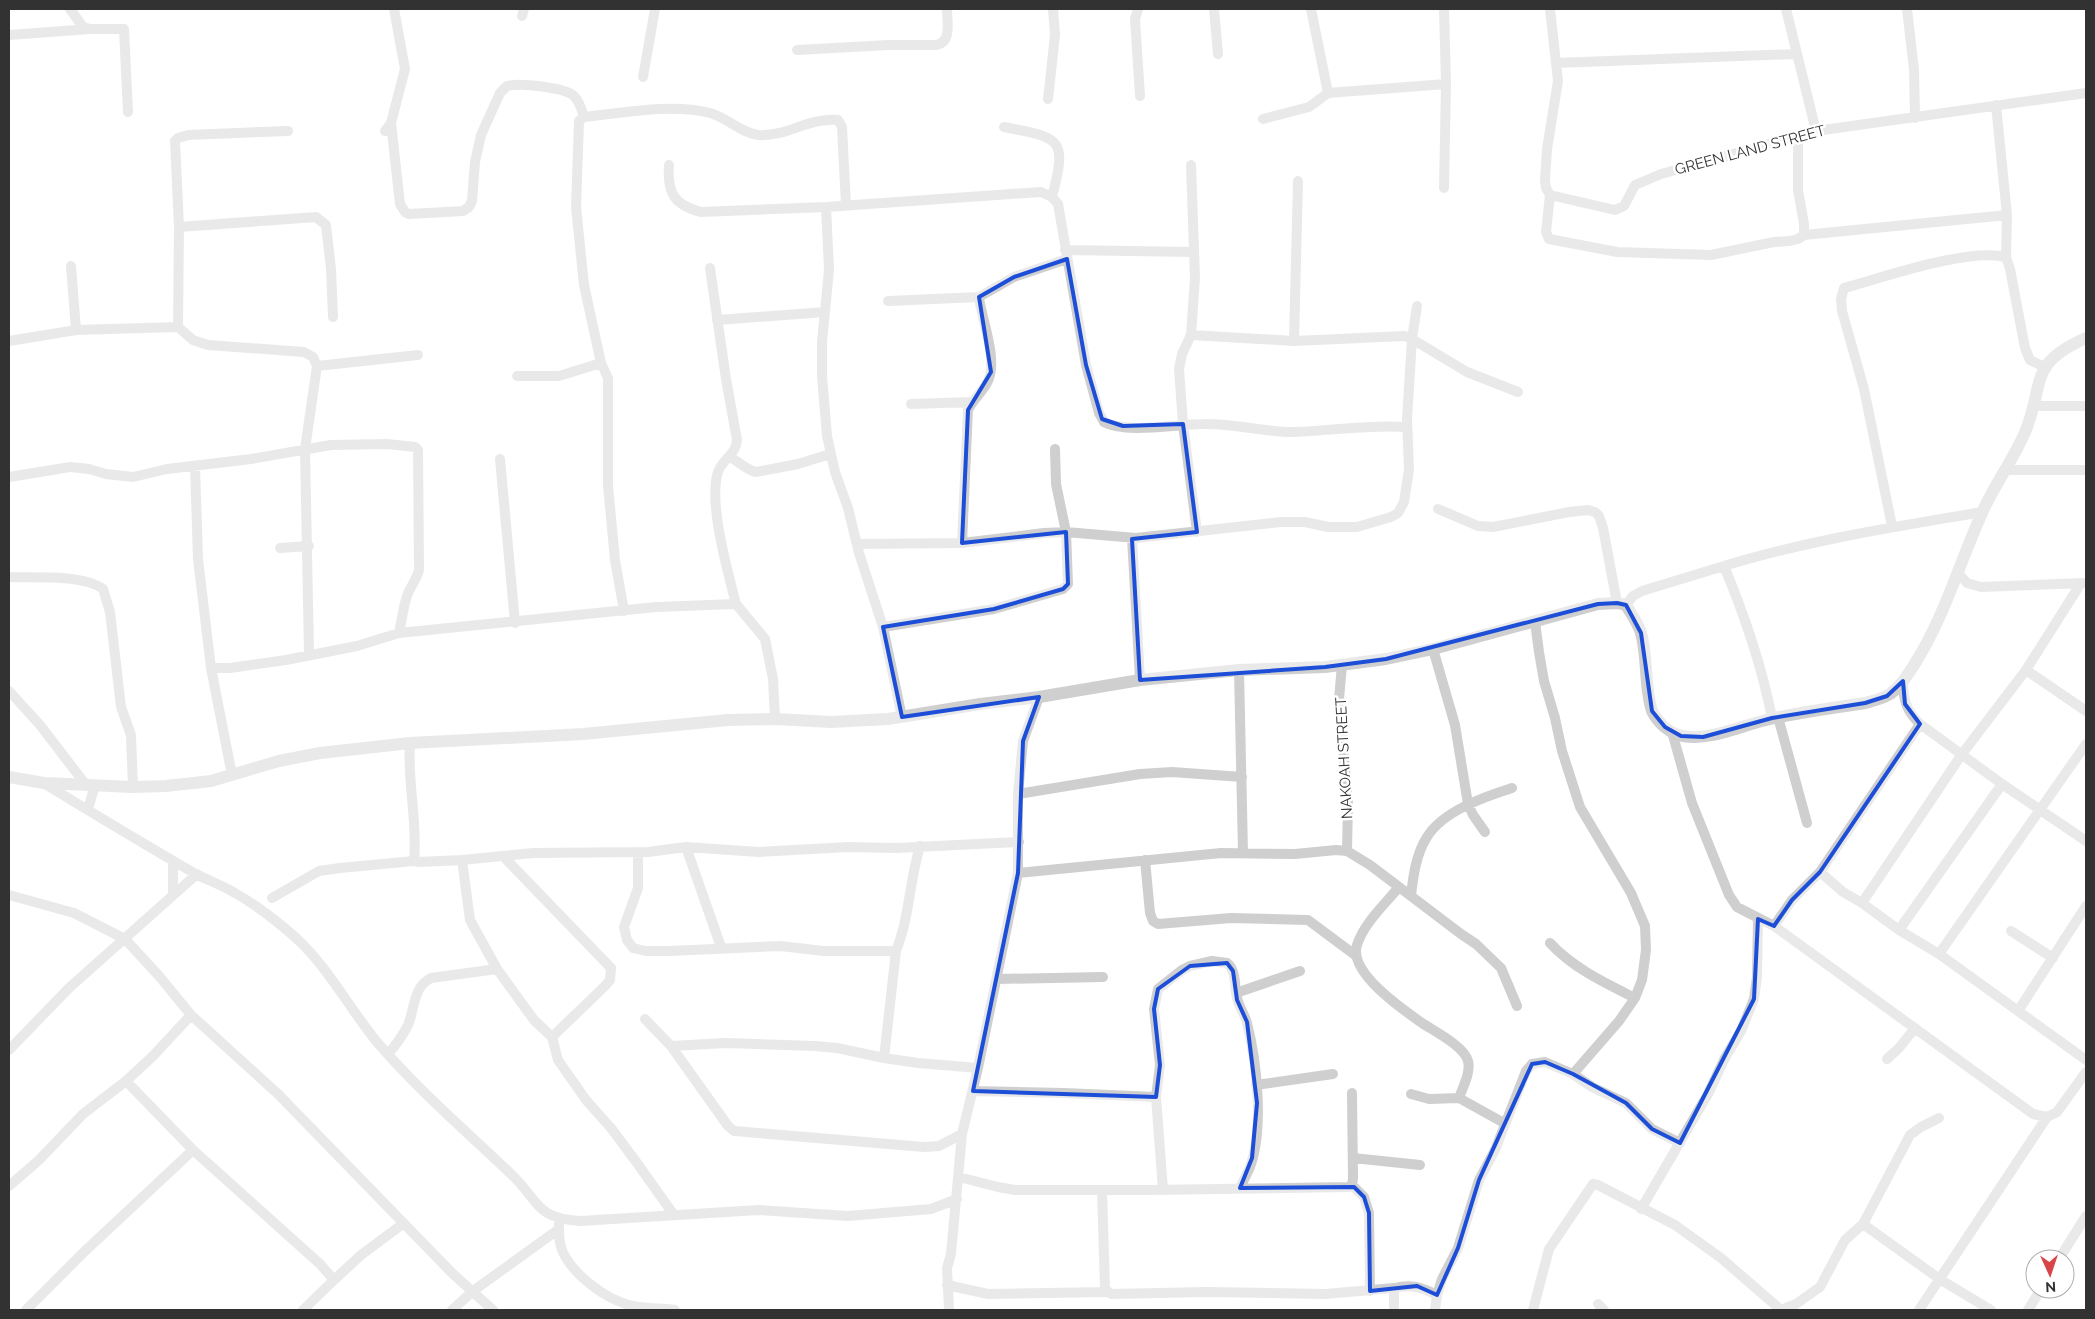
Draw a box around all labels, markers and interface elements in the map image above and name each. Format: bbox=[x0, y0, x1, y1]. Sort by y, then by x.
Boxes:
street label: GREEN LAND STREET bbox=[1673, 121, 1827, 179]
street label: NAKOAH STREET bbox=[1332, 697, 1356, 819]
north arrow bbox=[2025, 1249, 2075, 1299]
text: N bbox=[2045, 1279, 2056, 1295]

